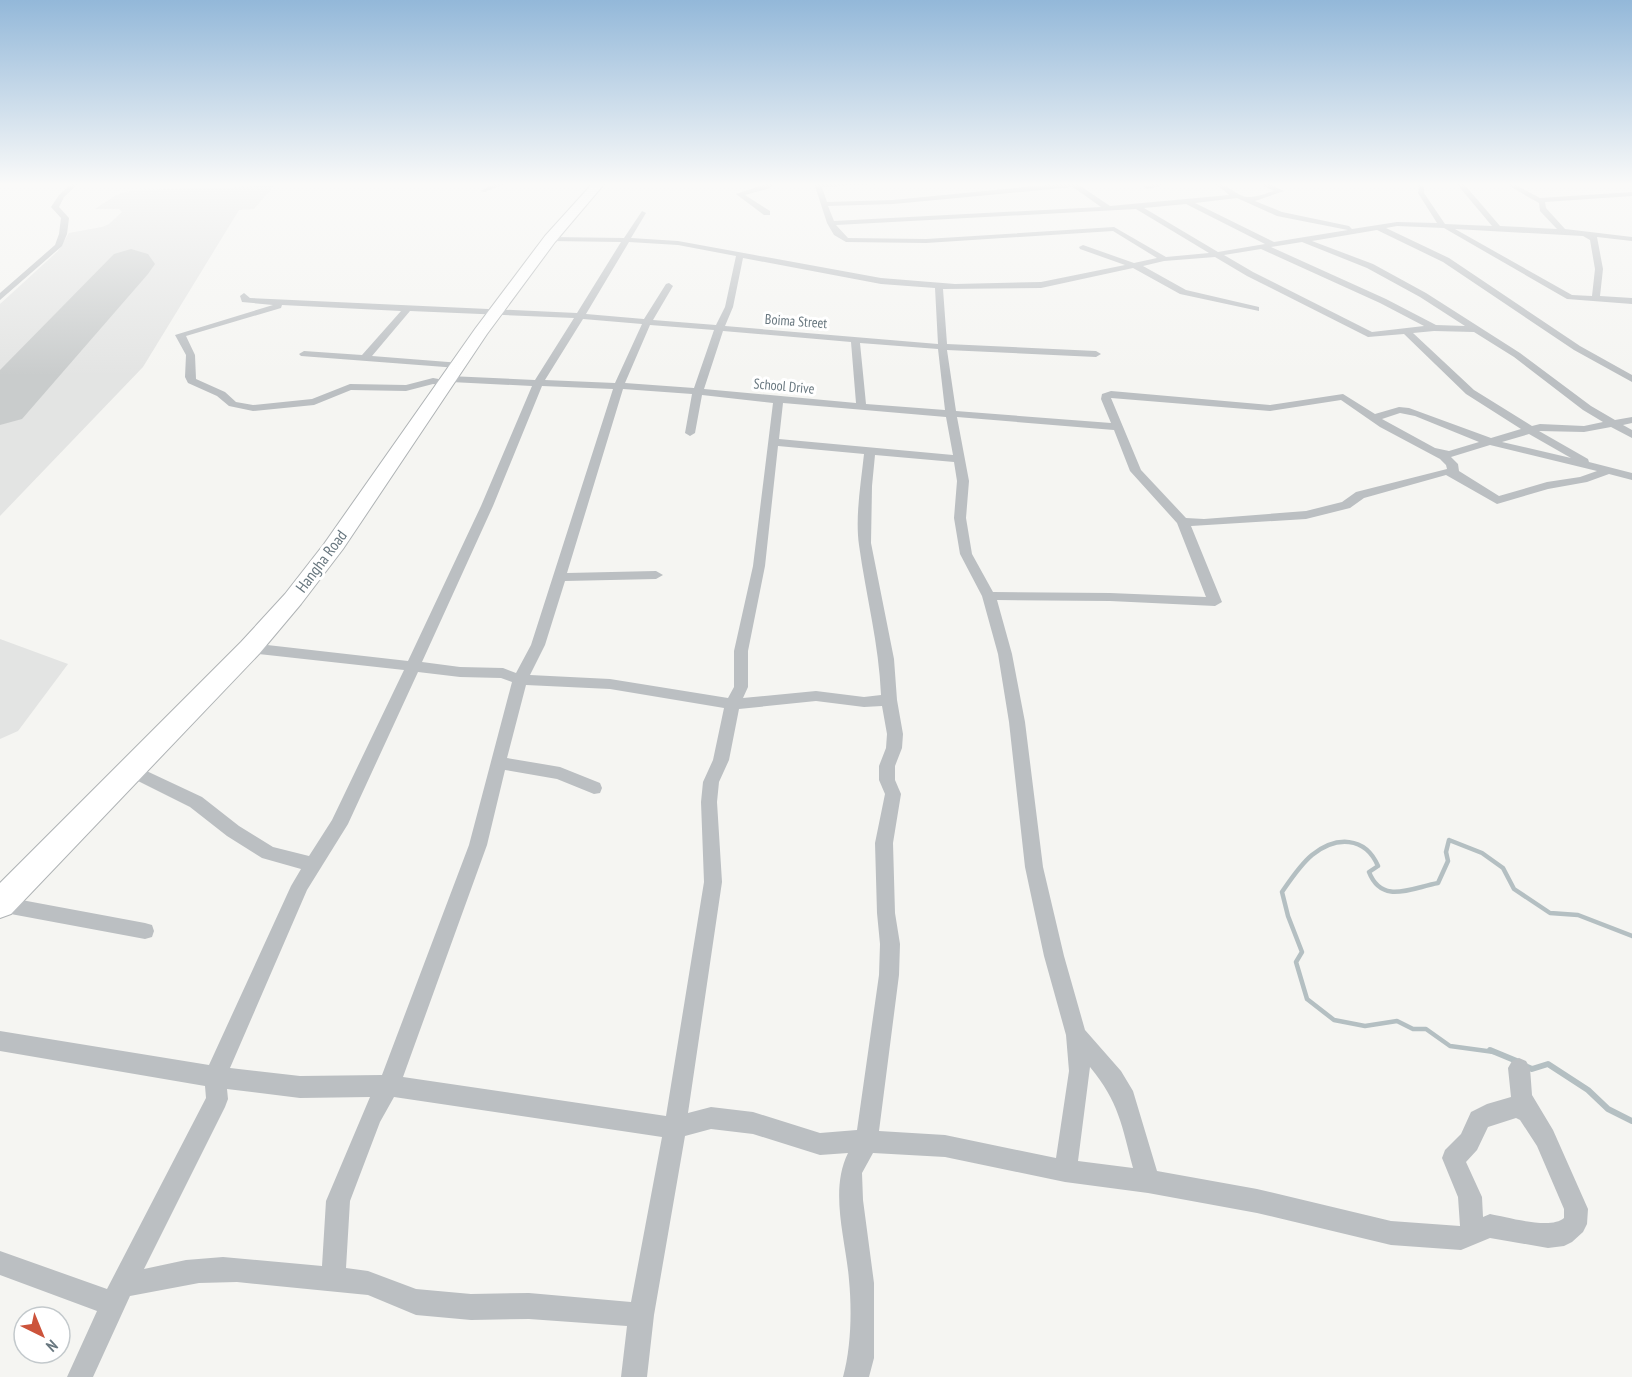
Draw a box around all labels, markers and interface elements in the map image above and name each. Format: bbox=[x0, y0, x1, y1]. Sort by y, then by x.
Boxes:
street label: Boima Street bbox=[764, 310, 828, 332]
street label: School Drive bbox=[753, 374, 815, 398]
street label: Hangha Road bbox=[291, 526, 351, 596]
north arrow bbox=[12, 1305, 72, 1365]
text: N bbox=[42, 1336, 62, 1356]

